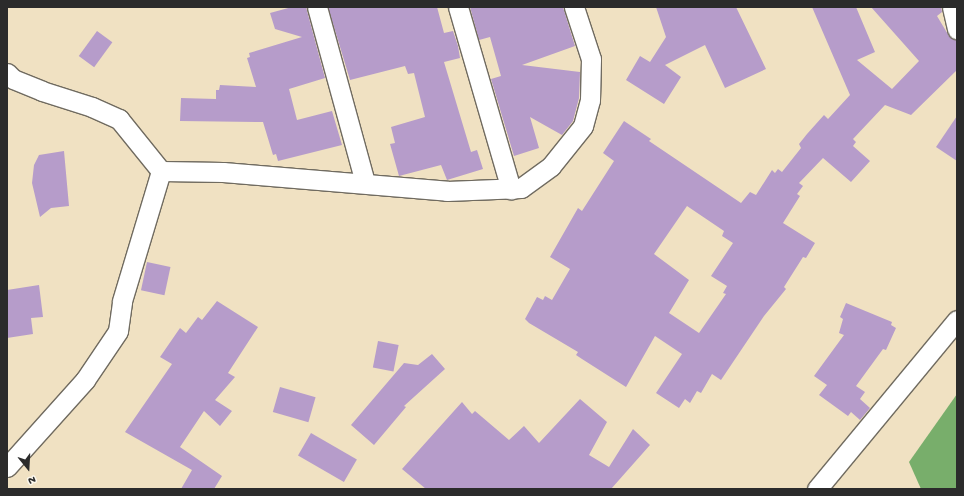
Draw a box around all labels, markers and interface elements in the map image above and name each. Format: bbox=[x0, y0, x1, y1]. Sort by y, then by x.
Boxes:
north arrow bbox=[8, 448, 48, 488]
text: N bbox=[26, 473, 37, 486]

